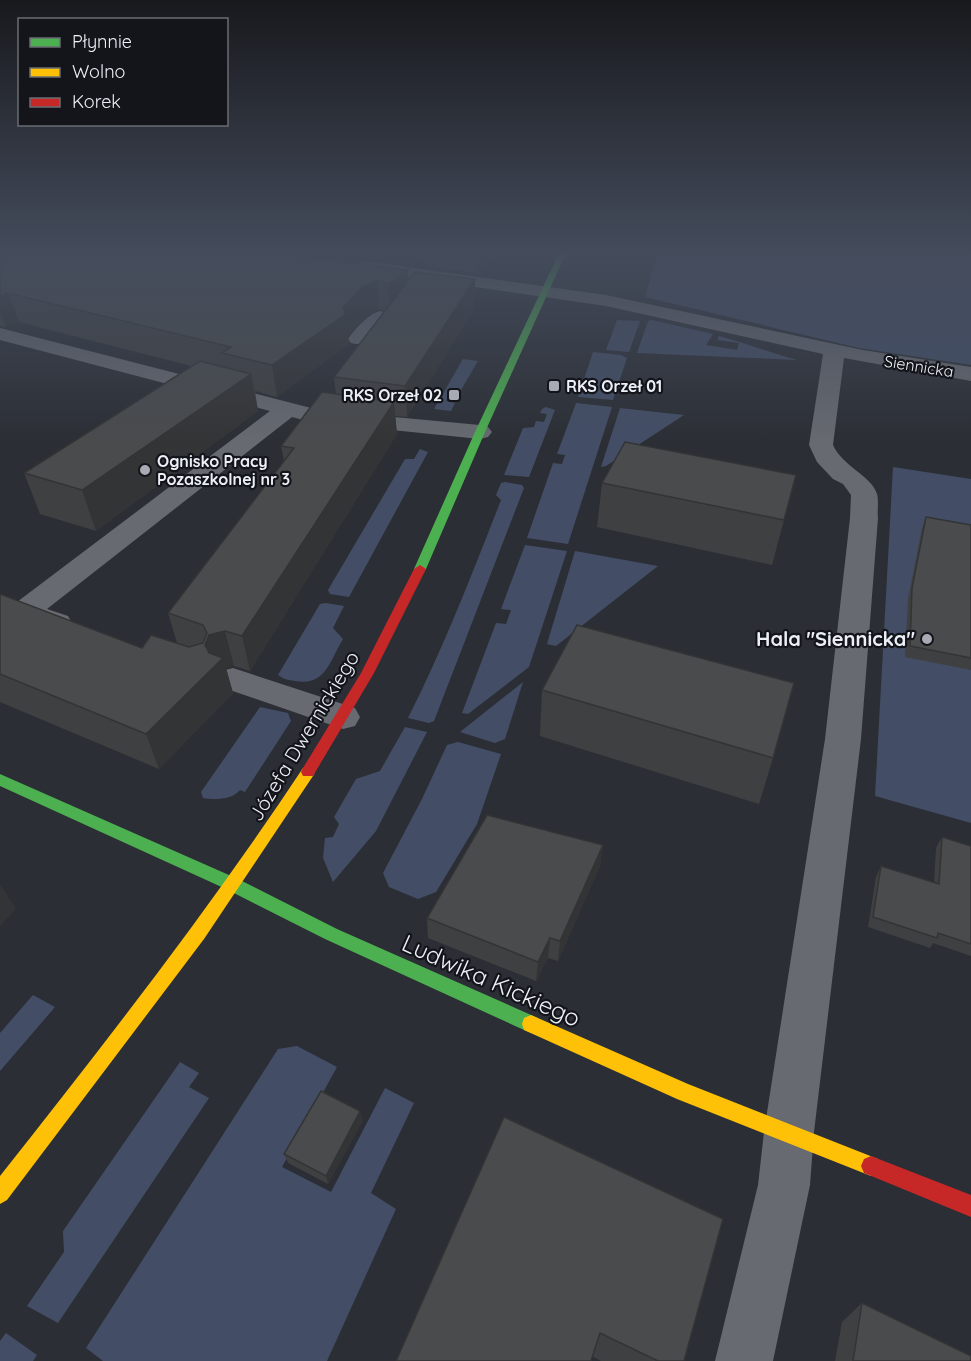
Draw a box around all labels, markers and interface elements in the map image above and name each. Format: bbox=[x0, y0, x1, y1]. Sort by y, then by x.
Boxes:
legend bbox=[18, 18, 228, 126]
text: Płynnie bbox=[72, 30, 132, 53]
text: Wolno bbox=[72, 60, 125, 83]
text: Korek bbox=[72, 90, 121, 113]
street label: Siennicka bbox=[883, 351, 955, 381]
place label: RKS Orzeł 01 bbox=[566, 376, 662, 396]
marker: RKS Orzeł 01 bbox=[547, 379, 561, 393]
place label: RKS Orzeł 02 bbox=[343, 385, 442, 405]
marker: RKS Orzeł 02 bbox=[447, 388, 461, 402]
place label: Ognisko Pracy Pozaszkolnej nr 3 bbox=[157, 451, 290, 489]
marker: Ognisko Pracy Pozaszkolnej nr 3 bbox=[138, 463, 152, 477]
place label: Hala "Siennicka" bbox=[756, 626, 915, 651]
marker: Hala "Siennicka" bbox=[920, 632, 934, 646]
street label: Józefa Dwernickiego bbox=[243, 646, 364, 825]
street label: Ludwika Kickiego bbox=[398, 927, 585, 1033]

